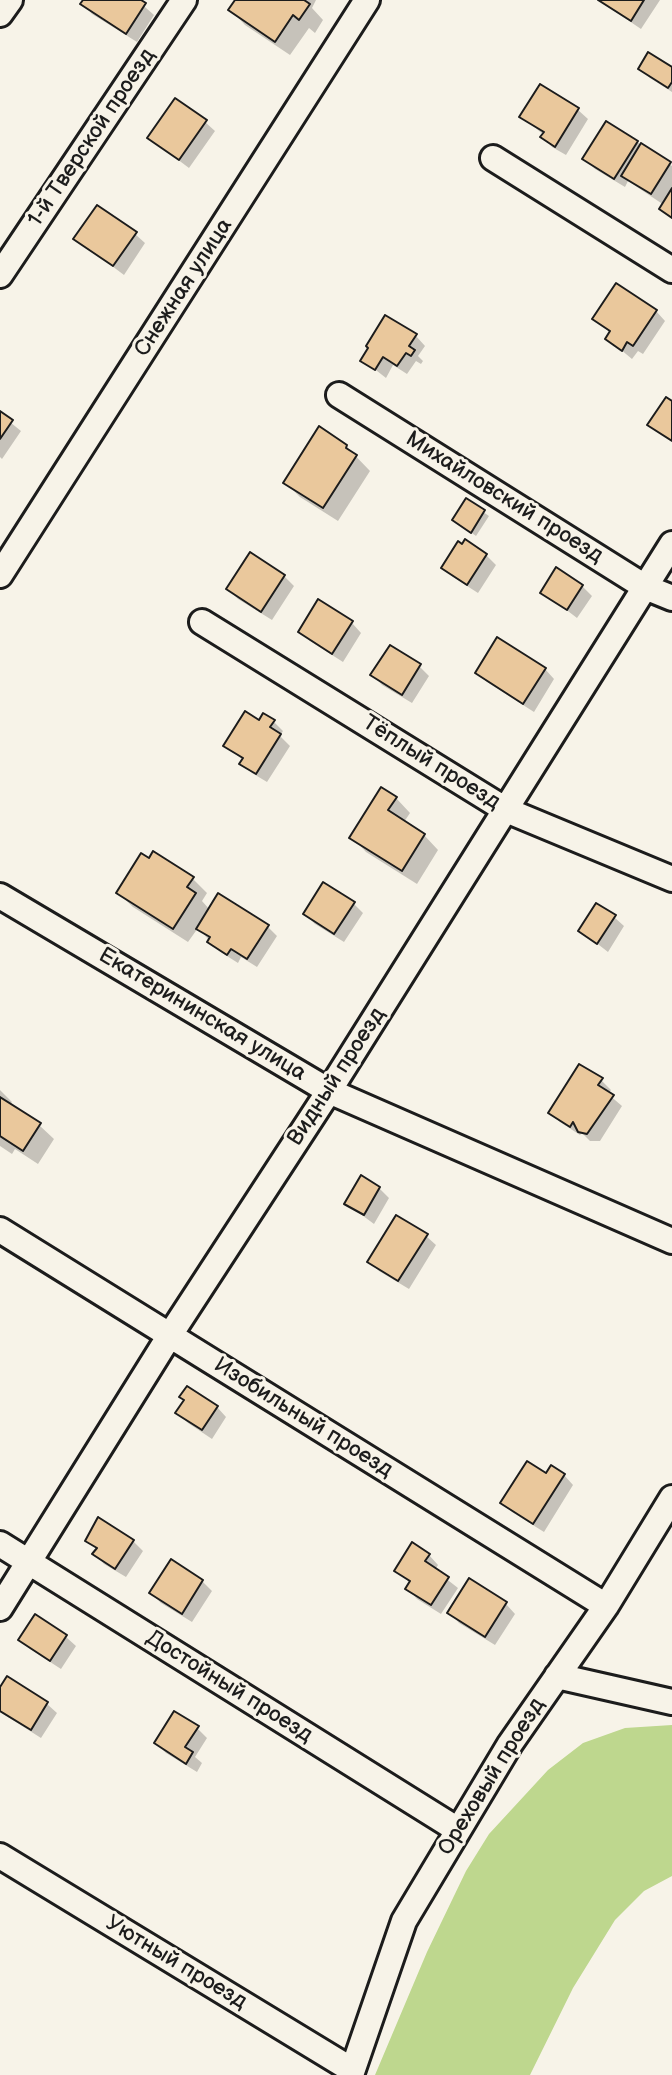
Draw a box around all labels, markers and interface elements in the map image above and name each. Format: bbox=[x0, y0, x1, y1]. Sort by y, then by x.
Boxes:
street label: 1-й Тверской проезд bbox=[23, 44, 161, 232]
street label: Снежная улица bbox=[130, 214, 238, 362]
street label: Михайловский проезд bbox=[401, 427, 607, 569]
street label: Тёплый проезд bbox=[357, 710, 505, 816]
street label: Екатерининская улица bbox=[94, 943, 310, 1087]
street label: Видный проезд bbox=[283, 1003, 391, 1151]
street label: Изобильный проезд bbox=[209, 1352, 397, 1484]
street label: Достойный проезд bbox=[141, 1625, 317, 1749]
street label: Ореховый проезд bbox=[433, 1694, 551, 1860]
street label: Уютный проезд bbox=[101, 1910, 251, 2016]

